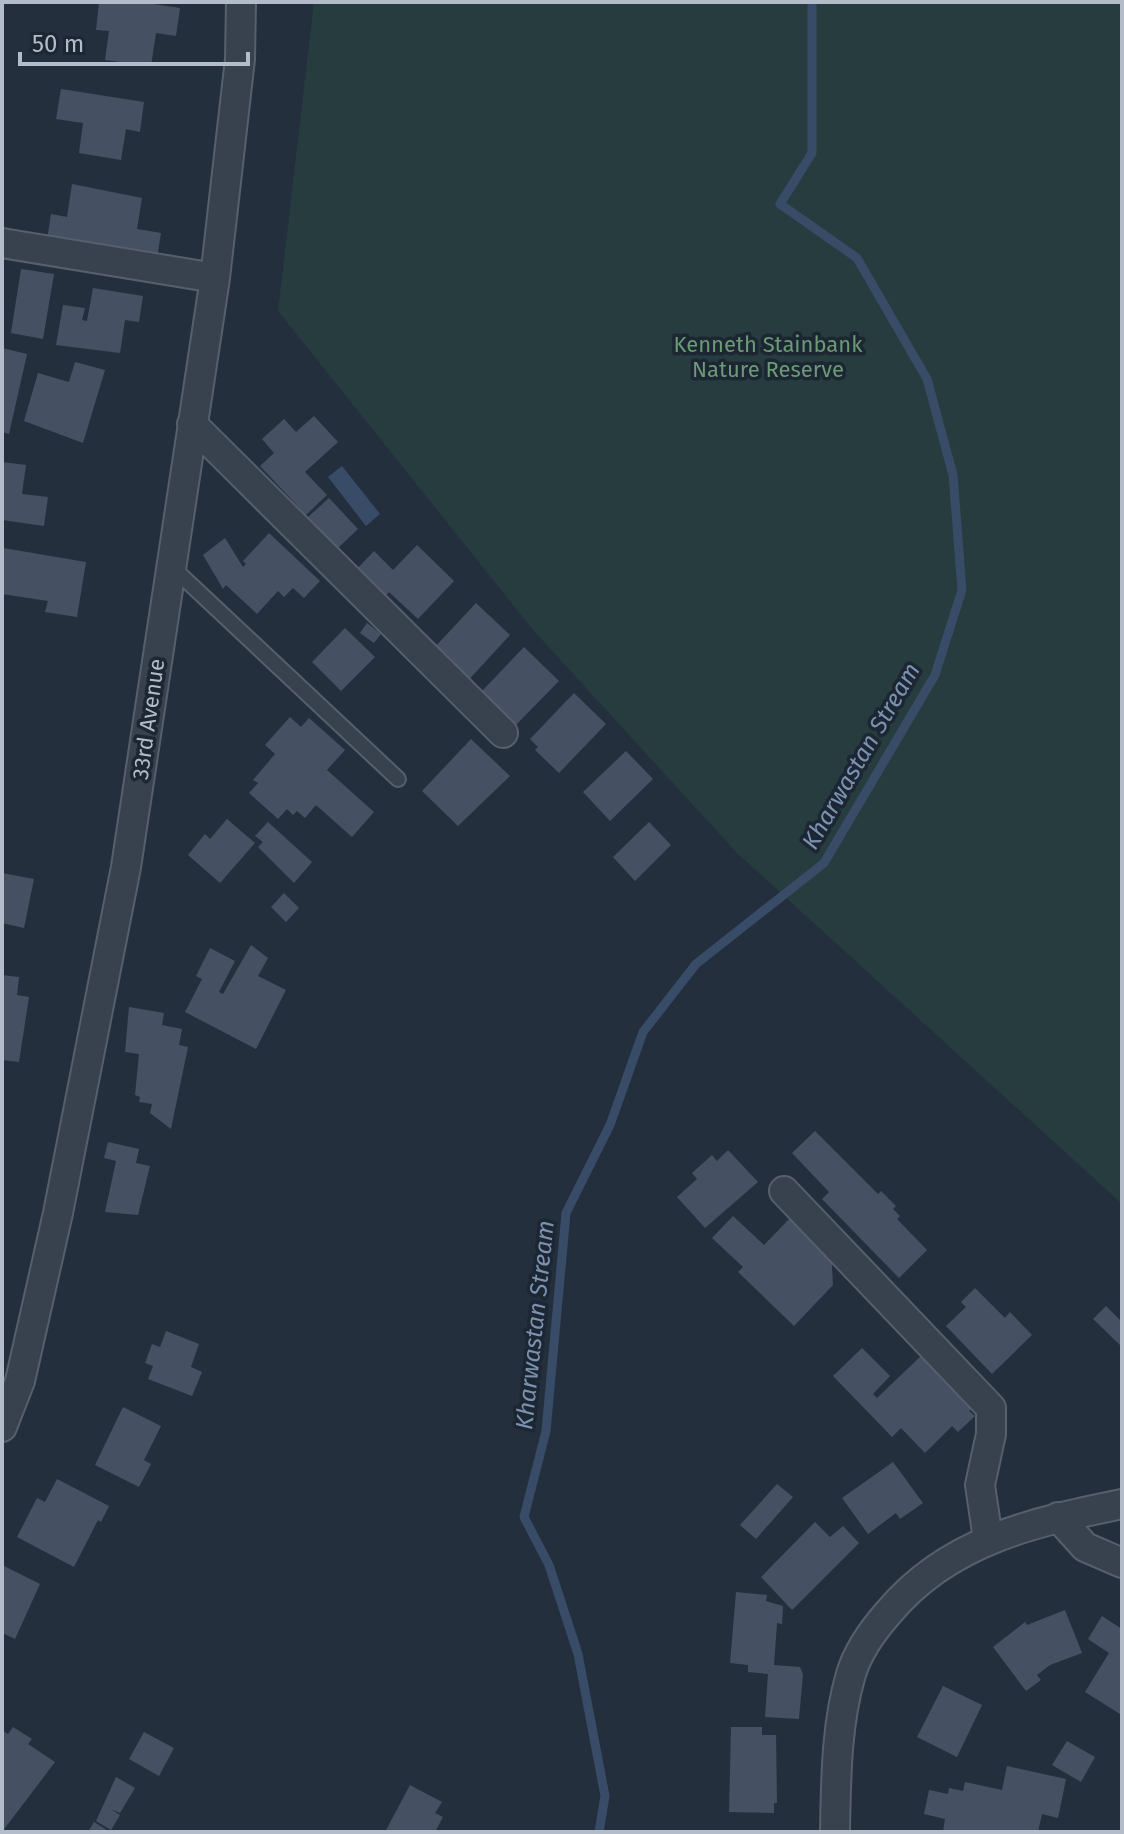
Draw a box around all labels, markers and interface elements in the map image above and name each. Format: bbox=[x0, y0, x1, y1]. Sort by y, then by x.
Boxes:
scale bar bbox=[20, 16, 248, 66]
text: 50 m bbox=[32, 30, 84, 58]
park label: Kenneth Stainbank Nature Reserve bbox=[674, 331, 863, 383]
street label: 33rd Avenue bbox=[127, 657, 170, 781]
water label: Kharwastan Stream bbox=[796, 658, 926, 854]
water label: Kharwastan Stream bbox=[510, 1219, 560, 1431]

